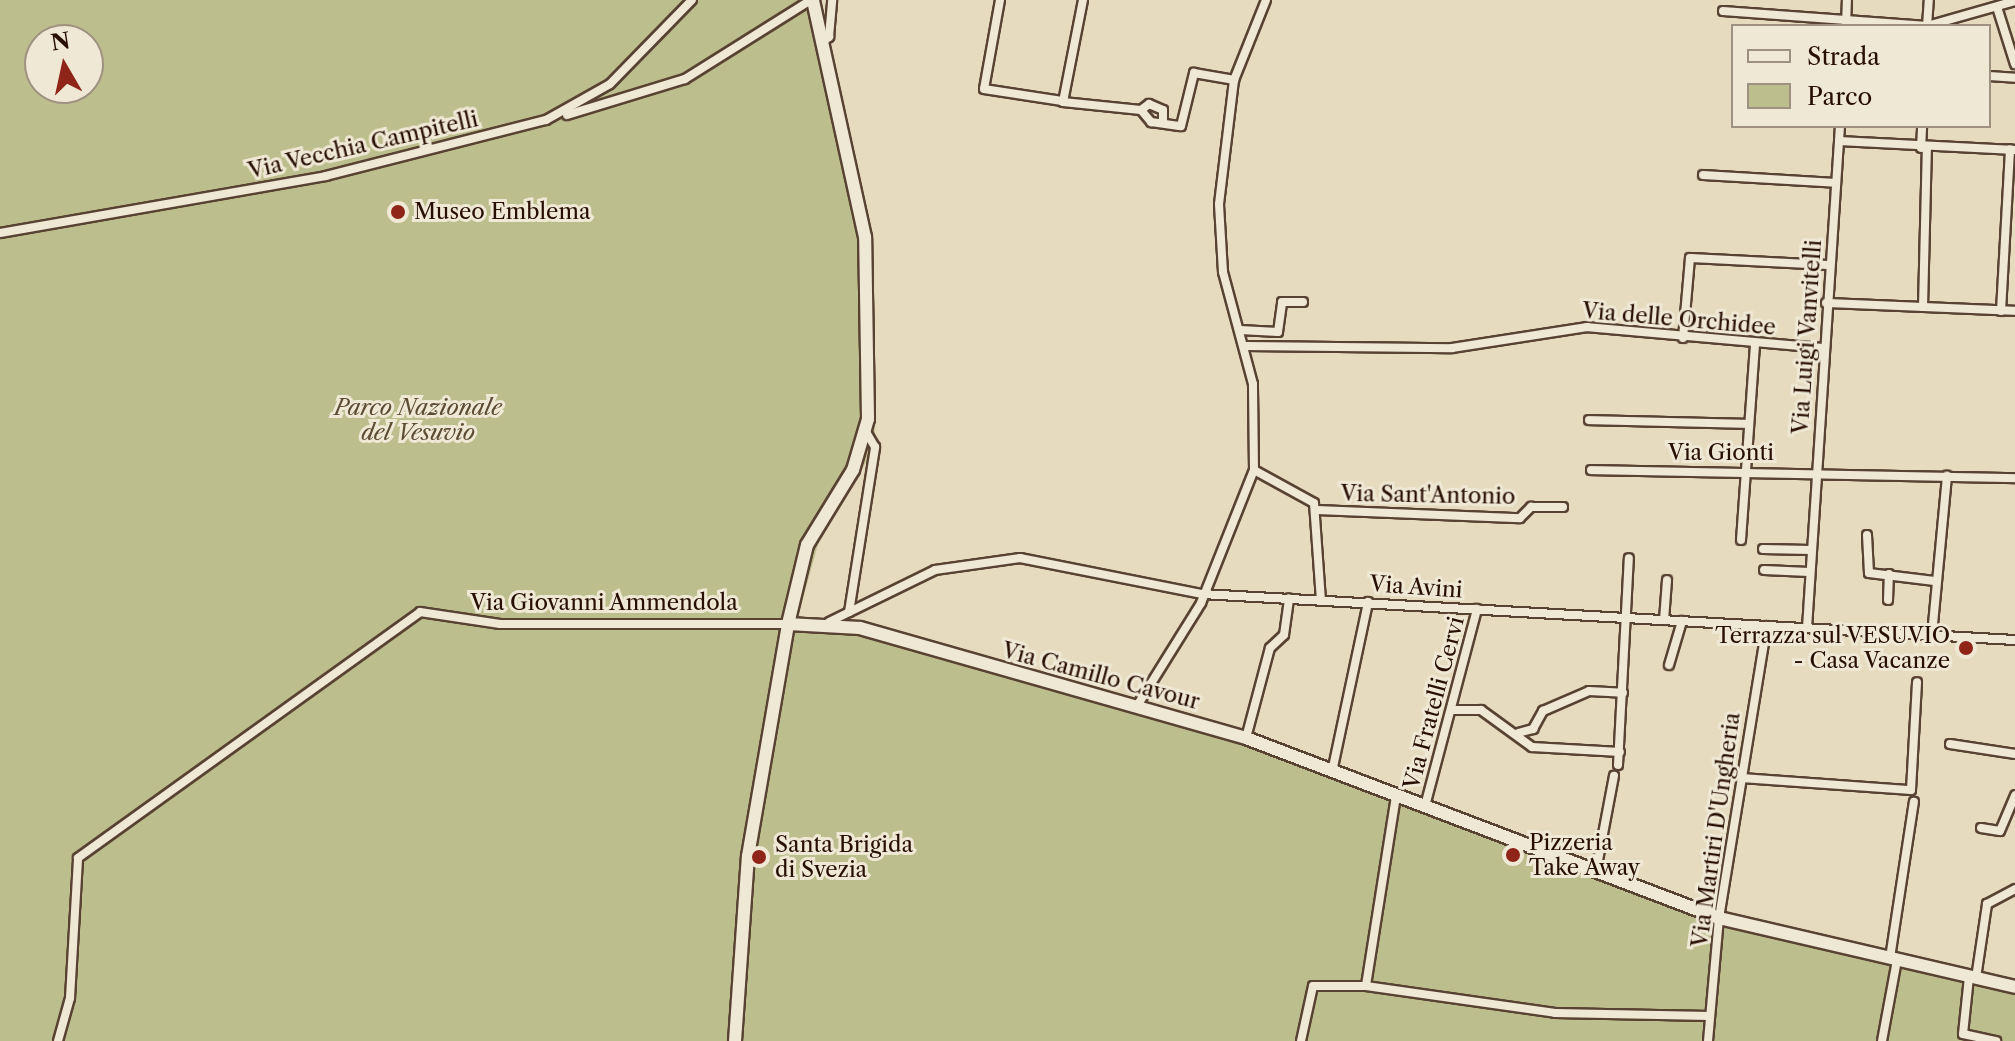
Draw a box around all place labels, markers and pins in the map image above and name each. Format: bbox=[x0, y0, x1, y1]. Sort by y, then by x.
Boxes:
place label: Museo Emblema bbox=[414, 199, 591, 225]
marker: Museo Emblema bbox=[389, 203, 407, 221]
place label: Terrazza sul VESUVIO - Casa Vacanze bbox=[1714, 622, 1950, 674]
marker: Terrazza sul VESUVIO - Casa Vacanze bbox=[1957, 639, 1975, 657]
place label: Pizzeria Take Away bbox=[1529, 829, 1641, 880]
place label: Santa Brigida di Svezia bbox=[775, 831, 913, 882]
marker: Pizzeria Take Away bbox=[1504, 846, 1522, 864]
marker: Santa Brigida di Svezia bbox=[750, 848, 768, 866]

